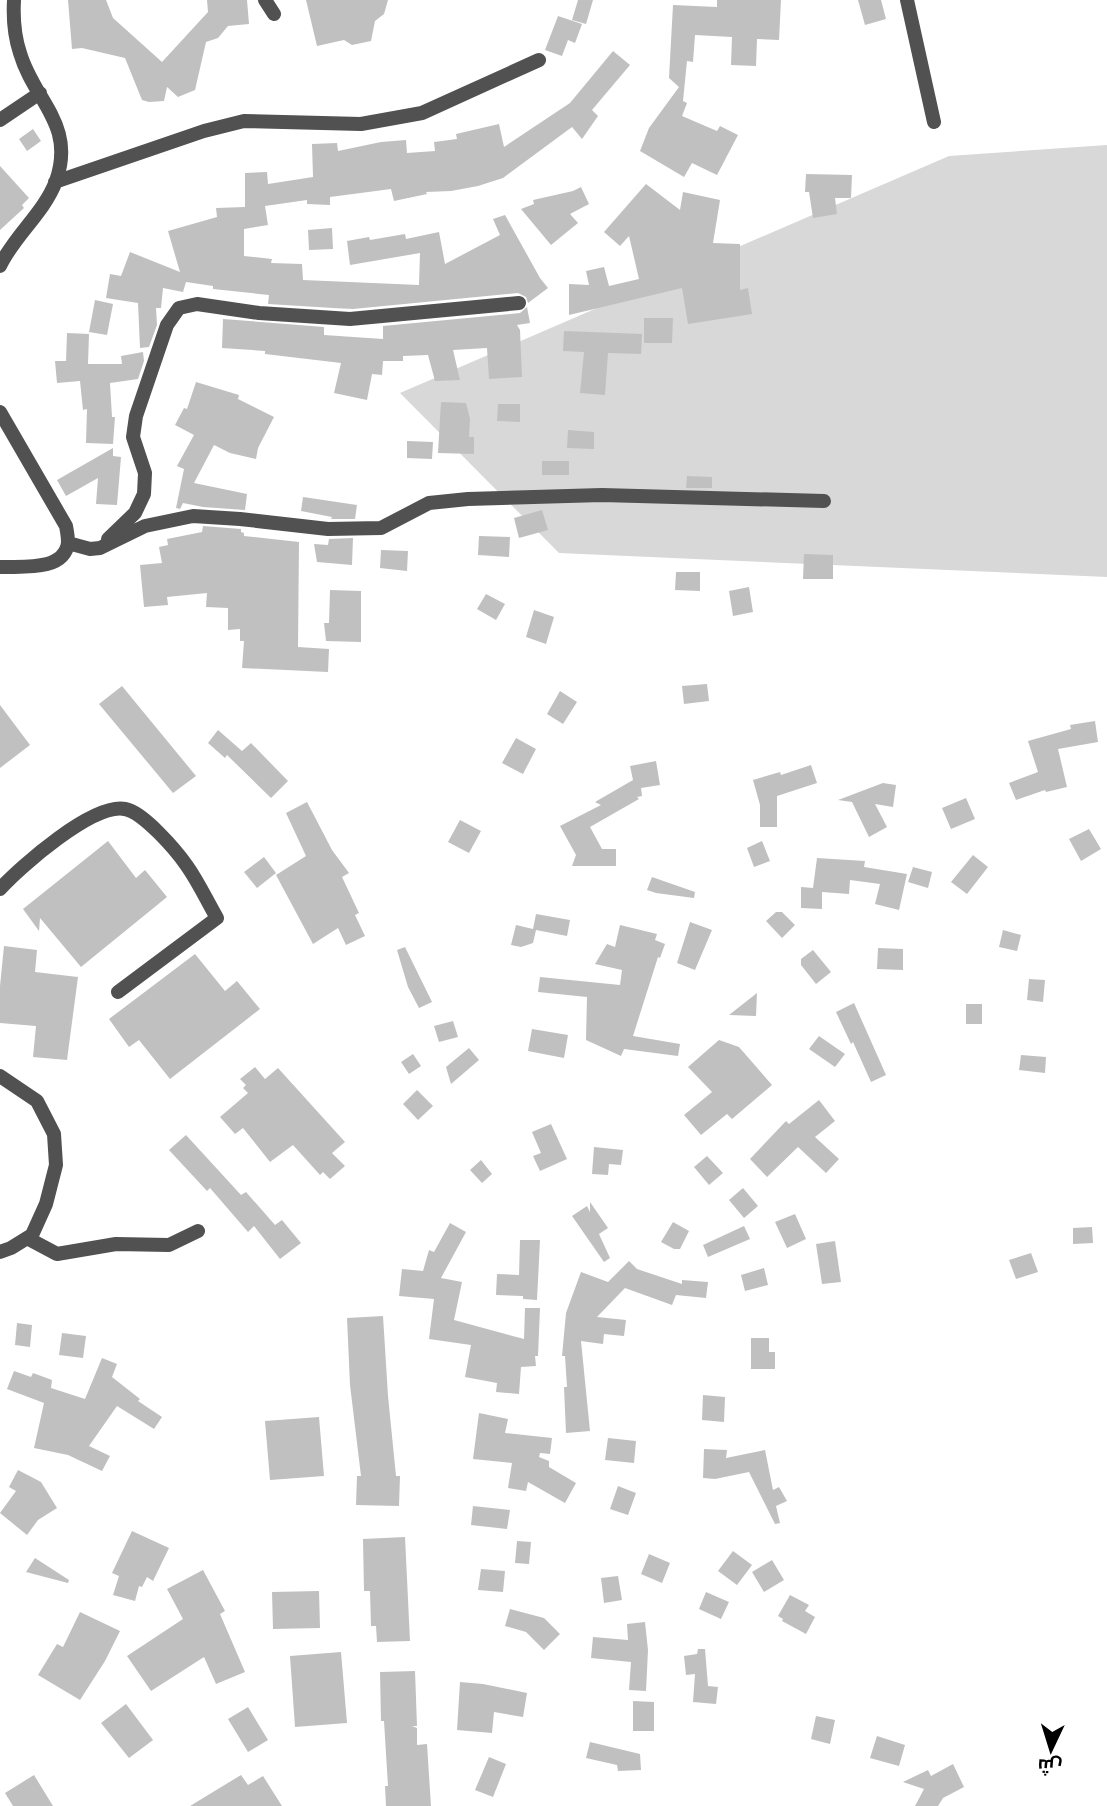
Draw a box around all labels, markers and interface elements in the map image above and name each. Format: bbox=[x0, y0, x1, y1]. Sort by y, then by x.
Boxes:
north arrow bbox=[1016, 1715, 1086, 1785]
text: ش bbox=[1037, 1754, 1063, 1779]

